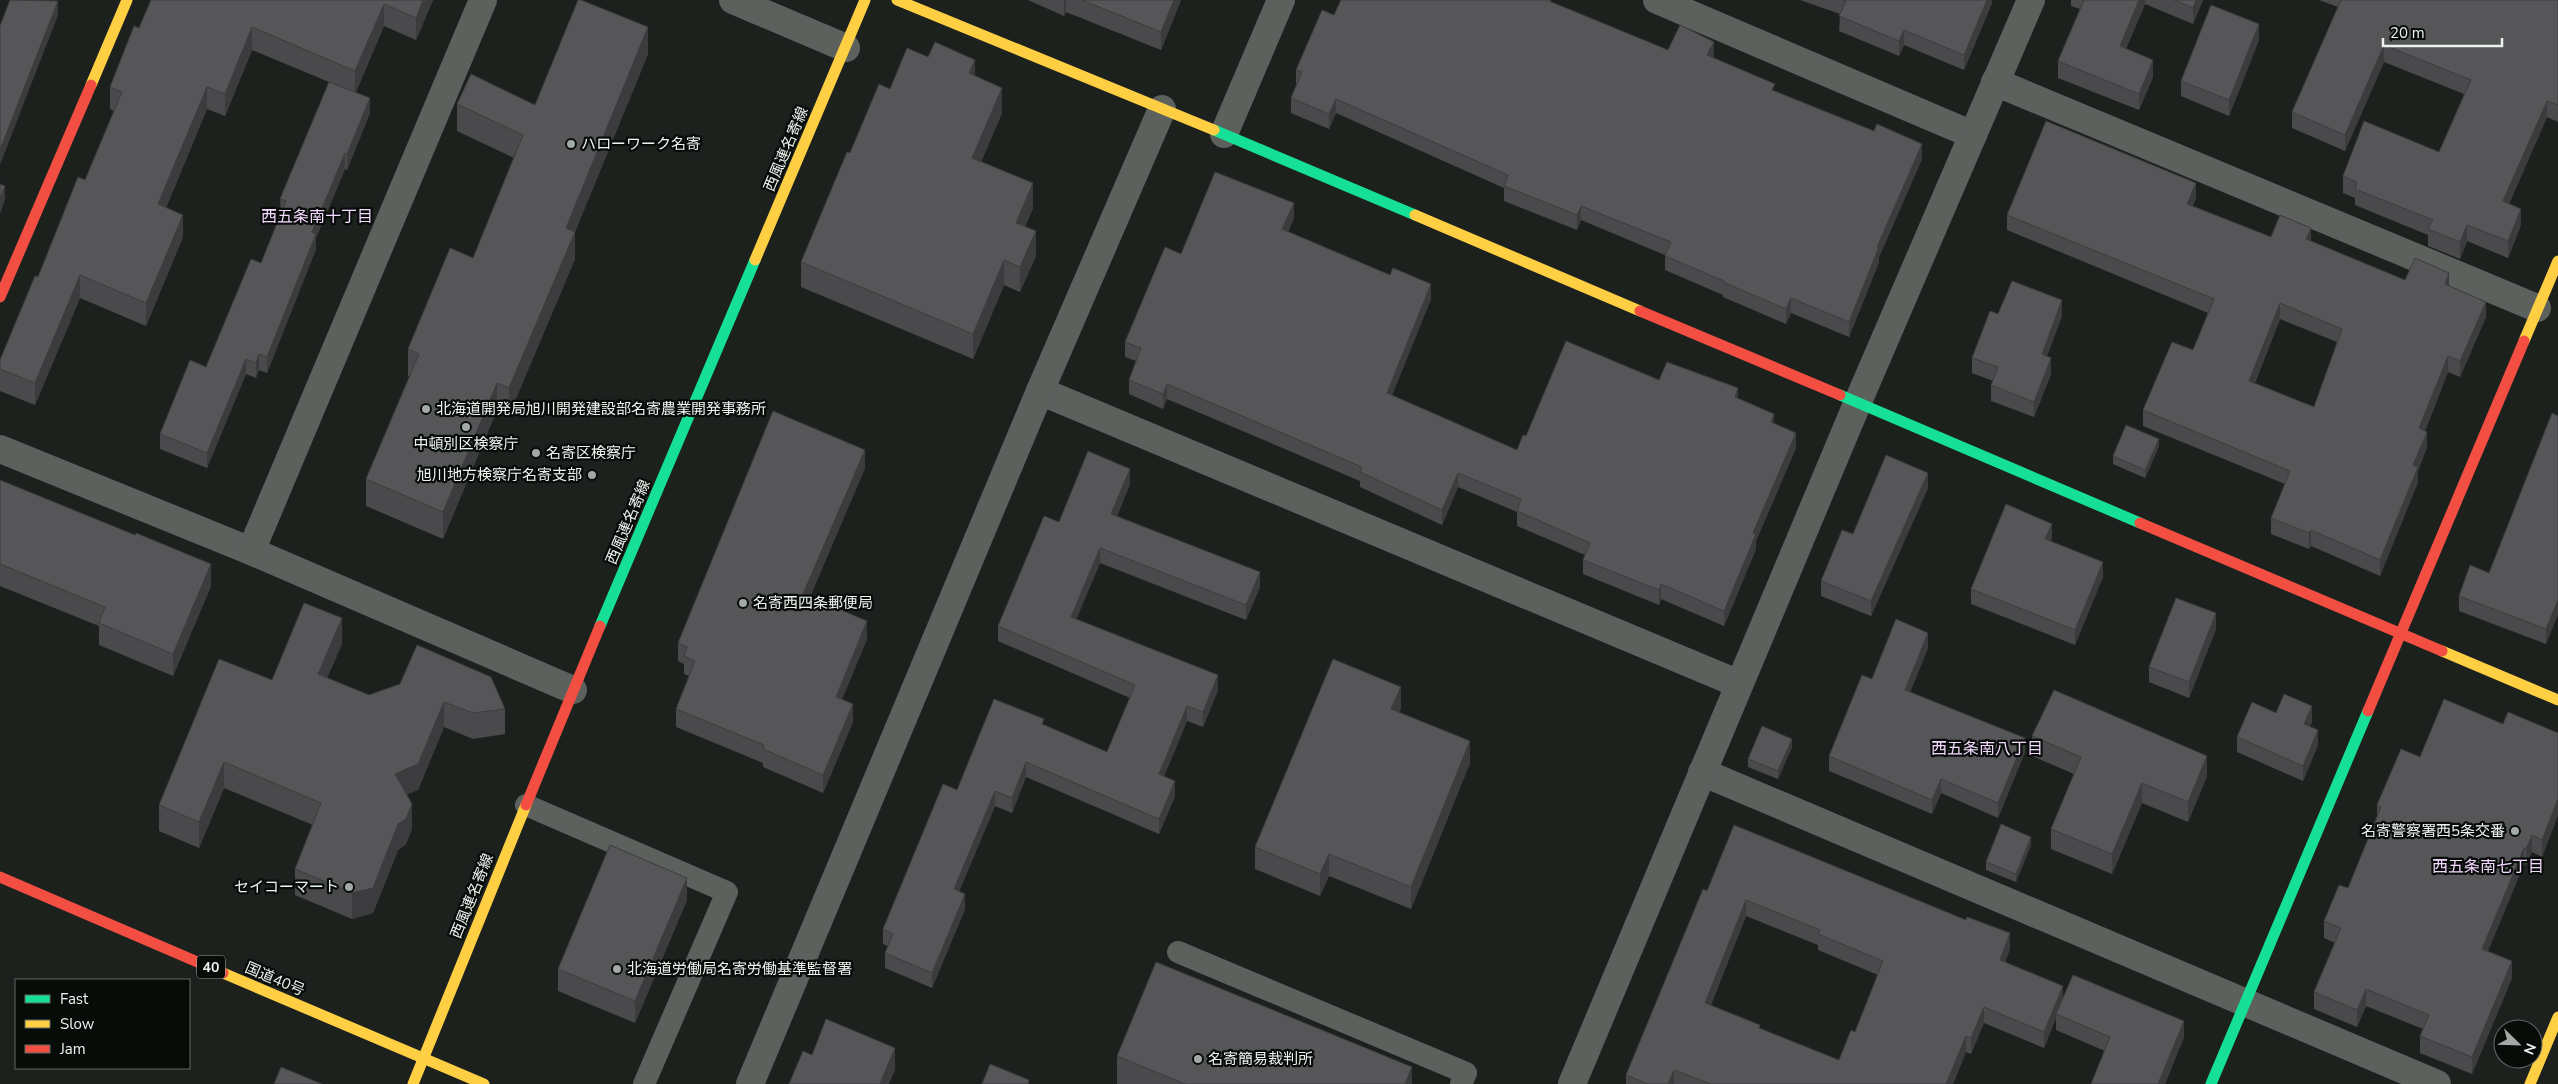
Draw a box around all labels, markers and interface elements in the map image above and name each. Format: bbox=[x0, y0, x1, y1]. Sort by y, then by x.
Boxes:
scale bar bbox=[2383, 15, 2502, 47]
text: 20 m bbox=[2390, 23, 2425, 43]
street label: 西風連名寄線 bbox=[759, 104, 813, 194]
place label: ハローワーク名寄 bbox=[581, 134, 701, 154]
marker: ハローワーク名寄 bbox=[565, 138, 577, 150]
district label: 西五条南十丁目 bbox=[261, 206, 373, 228]
place label: 北海道開発局旭川開発建設部名寄農業開発事務所 bbox=[436, 399, 766, 419]
marker: 北海道開発局旭川開発建設部名寄農業開発事務所 bbox=[420, 403, 432, 415]
marker: 中頓別区検察庁 bbox=[460, 421, 472, 433]
place label: 中頓別区検察庁 bbox=[413, 434, 519, 454]
place label: 名寄区検察庁 bbox=[546, 443, 636, 463]
marker: 名寄区検察庁 bbox=[530, 447, 542, 459]
place label: 旭川地方検察庁名寄支部 bbox=[417, 465, 582, 485]
marker: 旭川地方検察庁名寄支部 bbox=[586, 469, 598, 481]
street label: 西風連名寄線 bbox=[601, 477, 655, 567]
place label: 名寄西四条郵便局 bbox=[753, 593, 873, 613]
marker: 名寄西四条郵便局 bbox=[737, 597, 749, 609]
district label: 西五条南八丁目 bbox=[1931, 738, 2043, 760]
place label: 名寄警察署西5条交番 bbox=[2361, 821, 2505, 841]
marker: 名寄警察署西5条交番 bbox=[2509, 825, 2521, 837]
street label: 西風連名寄線 bbox=[446, 851, 498, 941]
district label: 西五条南七丁目 bbox=[2432, 856, 2544, 878]
place label: セイコーマート bbox=[234, 877, 339, 897]
marker: セイコーマート bbox=[343, 881, 355, 893]
road number: 40 bbox=[197, 956, 225, 979]
street label: 国道40号 bbox=[242, 957, 308, 1001]
place label: 北海道労働局名寄労働基準監督署 bbox=[627, 959, 852, 979]
marker: 北海道労働局名寄労働基準監督署 bbox=[611, 963, 623, 975]
legend bbox=[15, 979, 190, 1069]
text: Fast bbox=[60, 989, 89, 1009]
text: Slow bbox=[60, 1014, 95, 1034]
north arrow bbox=[2493, 1019, 2543, 1069]
text: Jam bbox=[59, 1039, 86, 1059]
text: N bbox=[2519, 1040, 2540, 1057]
place label: 名寄簡易裁判所 bbox=[1208, 1049, 1313, 1069]
marker: 名寄簡易裁判所 bbox=[1192, 1053, 1204, 1065]

